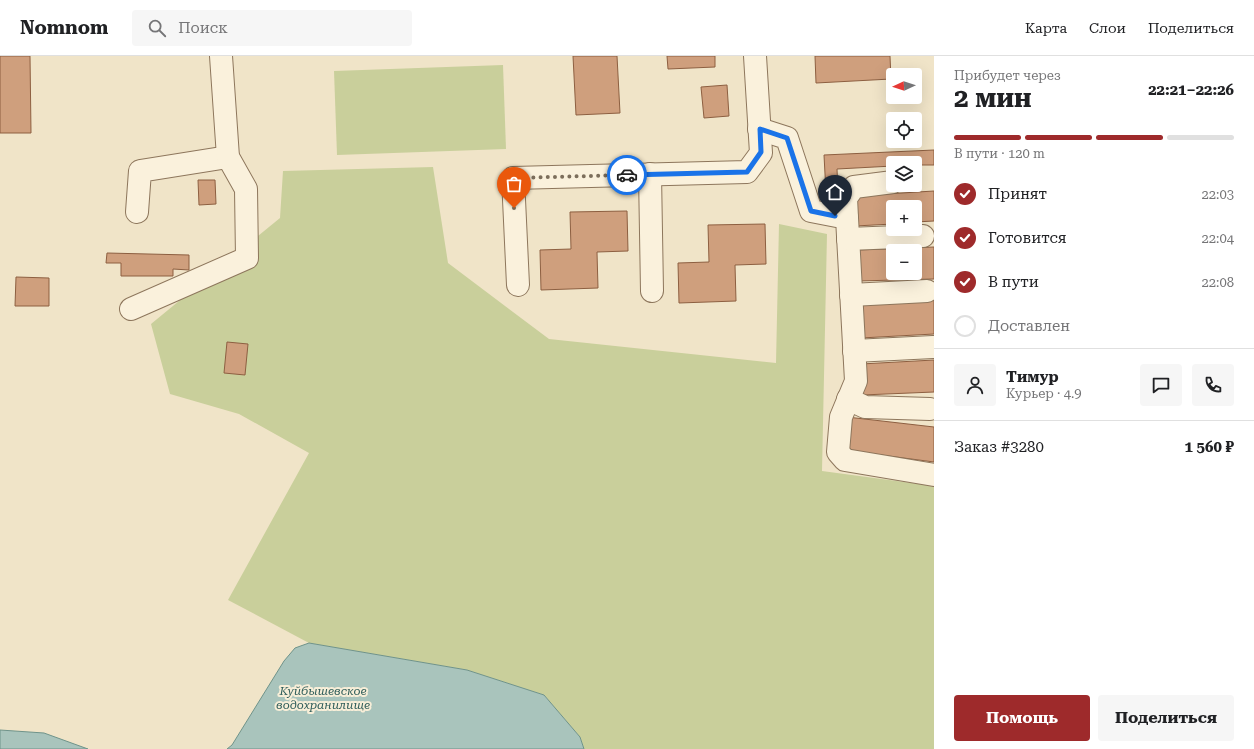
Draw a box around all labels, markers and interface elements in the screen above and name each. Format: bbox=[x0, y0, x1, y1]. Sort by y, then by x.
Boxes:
search box bbox=[132, 10, 412, 46]
text: Nomnom bbox=[20, 16, 108, 39]
icon: search bbox=[146, 17, 168, 39]
text: Поиск bbox=[178, 19, 228, 37]
text: Карта bbox=[1025, 20, 1067, 36]
text: Слои bbox=[1089, 20, 1126, 36]
text: Поделиться bbox=[1148, 20, 1234, 36]
north arrow bbox=[886, 68, 922, 104]
map controls bbox=[886, 68, 922, 280]
text: Прибудет через bbox=[954, 68, 1061, 83]
text: 22:21–22:26 bbox=[1148, 81, 1234, 99]
text: 2 мин bbox=[954, 83, 1032, 113]
button: locate bbox=[886, 112, 922, 148]
text: В пути · 120 m bbox=[954, 146, 1045, 161]
courier bbox=[607, 155, 647, 195]
button: layers bbox=[886, 156, 922, 192]
icon: car bbox=[616, 164, 638, 186]
pin bbox=[497, 167, 531, 208]
icon: bag bbox=[503, 173, 525, 195]
pin bbox=[818, 175, 852, 216]
icon: home bbox=[824, 181, 846, 203]
icon: check bbox=[954, 183, 976, 205]
text: Принят bbox=[988, 185, 1047, 203]
text: 22:03 bbox=[1202, 187, 1234, 202]
button: + bbox=[886, 200, 922, 236]
icon: check bbox=[954, 227, 976, 249]
text: Готовится bbox=[988, 229, 1066, 247]
text: 22:04 bbox=[1202, 231, 1234, 246]
button: − bbox=[886, 244, 922, 280]
icon: check bbox=[954, 271, 976, 293]
text: В пути bbox=[988, 273, 1039, 291]
text: 22:08 bbox=[1202, 275, 1234, 290]
text: Доставлен bbox=[988, 317, 1070, 335]
button: person bbox=[954, 364, 996, 406]
button: chat bbox=[1140, 364, 1182, 406]
button: phone bbox=[1192, 364, 1234, 406]
text: Тимур bbox=[1006, 368, 1059, 386]
text: Курьер · 4.9 bbox=[1006, 386, 1082, 401]
text: Заказ #3280 bbox=[954, 438, 1044, 456]
text: 1 560 ₽ bbox=[1184, 438, 1234, 456]
water label: Куйбышевское водохранилище bbox=[276, 684, 370, 712]
button: Помощь bbox=[954, 695, 1090, 741]
button: Поделиться bbox=[1098, 695, 1234, 741]

